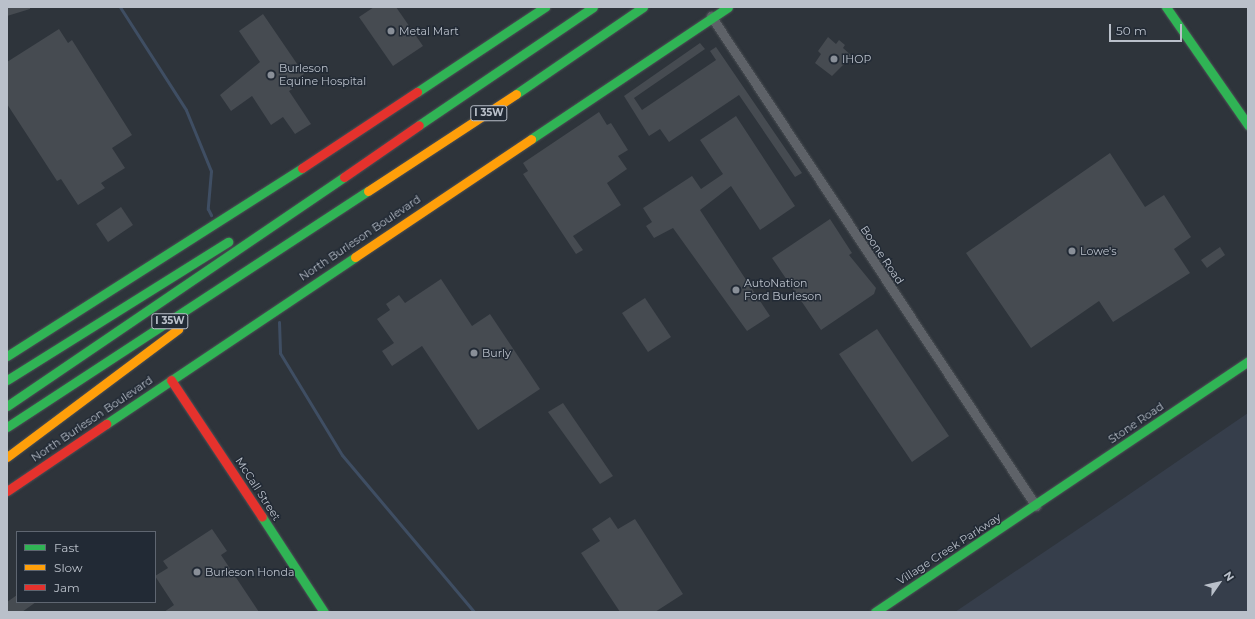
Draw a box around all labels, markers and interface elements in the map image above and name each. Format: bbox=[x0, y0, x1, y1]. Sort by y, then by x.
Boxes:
scale bar bbox=[1111, 16, 1184, 42]
text: 50 m bbox=[1116, 23, 1147, 38]
place label: Metal Mart bbox=[399, 24, 459, 38]
marker: Metal Mart bbox=[386, 26, 396, 36]
place label: IHOP bbox=[842, 52, 871, 66]
marker: IHOP bbox=[829, 54, 839, 64]
place label: Burleson Equine Hospital bbox=[279, 62, 366, 88]
marker: Burleson Equine Hospital bbox=[266, 70, 276, 80]
road number: I 35W bbox=[470, 105, 508, 121]
street label: North Burleson Boulevard bbox=[297, 192, 423, 284]
street label: Boone Road bbox=[858, 223, 906, 287]
place label: Lowe's bbox=[1080, 244, 1117, 258]
marker: Lowe's bbox=[1067, 246, 1077, 256]
place label: AutoNation Ford Burleson bbox=[744, 277, 822, 303]
marker: AutoNation Ford Burleson bbox=[731, 285, 741, 295]
road number: I 35W bbox=[151, 313, 189, 329]
place label: Burly bbox=[482, 346, 511, 360]
marker: Burly bbox=[469, 348, 479, 358]
street label: North Burleson Boulevard bbox=[29, 373, 155, 465]
street label: Stone Road bbox=[1106, 400, 1166, 446]
street label: McCall Street bbox=[233, 455, 283, 523]
street label: Village Creek Parkway bbox=[895, 510, 1003, 588]
legend bbox=[16, 531, 156, 603]
text: Fast bbox=[54, 540, 79, 555]
text: Slow bbox=[54, 560, 83, 575]
north arrow bbox=[1199, 563, 1239, 603]
place label: Burleson Honda bbox=[205, 565, 294, 579]
marker: Burleson Honda bbox=[192, 567, 202, 577]
text: N bbox=[1221, 569, 1237, 584]
text: Jam bbox=[54, 580, 80, 595]

